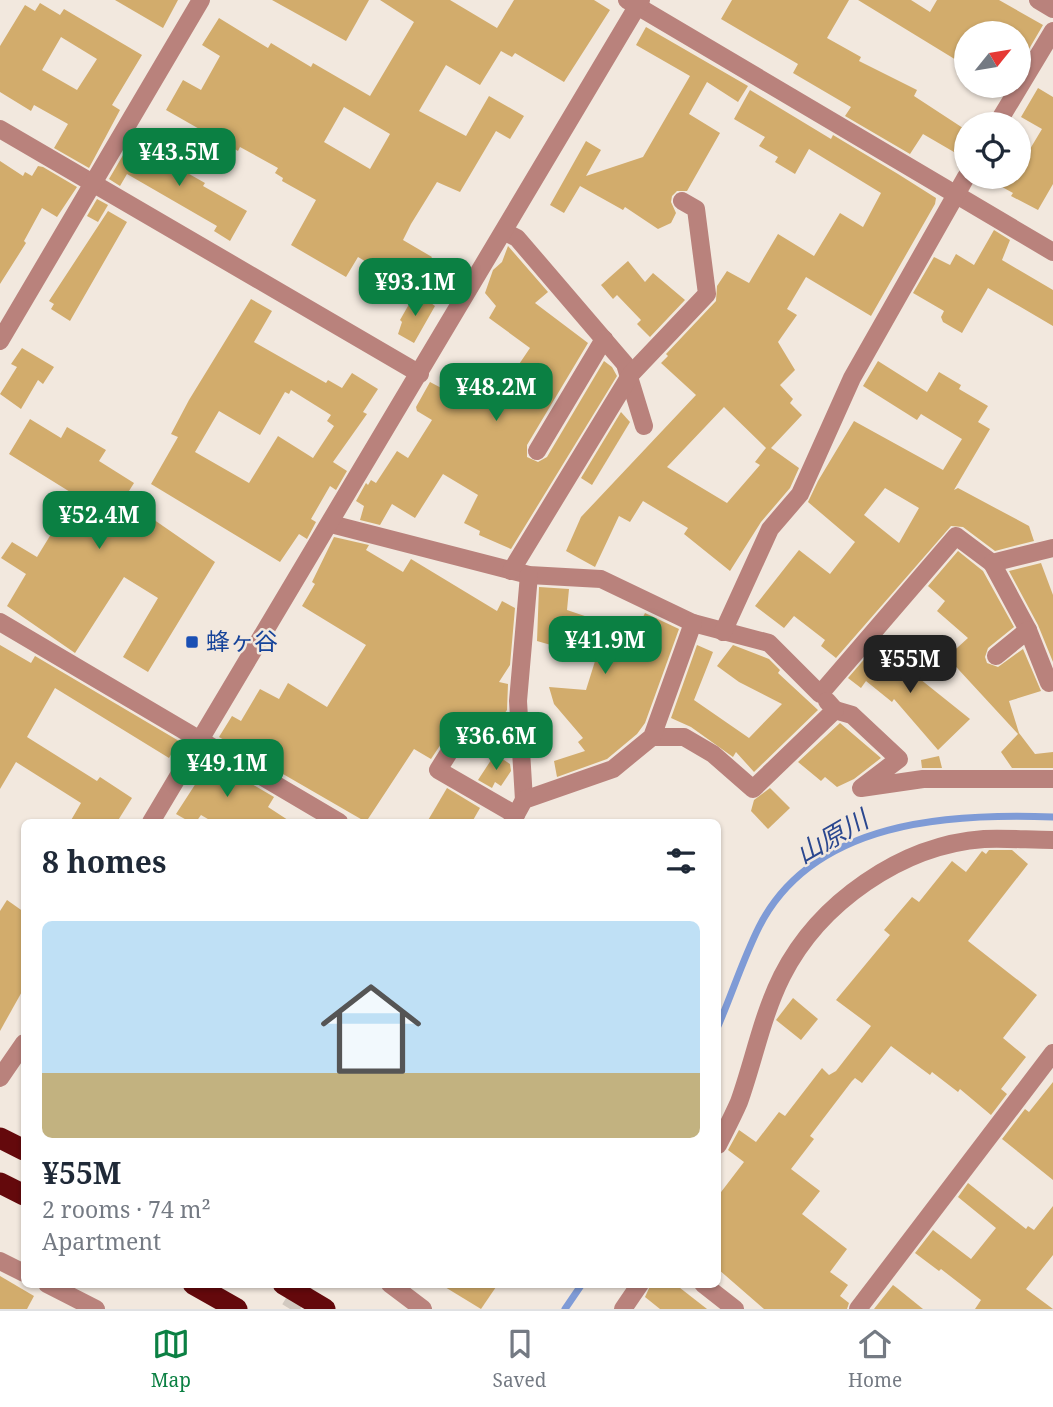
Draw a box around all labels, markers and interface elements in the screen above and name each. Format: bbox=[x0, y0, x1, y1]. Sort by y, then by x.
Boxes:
north arrow bbox=[954, 21, 1031, 98]
map controls bbox=[954, 21, 1031, 189]
button: locate bbox=[954, 112, 1031, 189]
pin: ¥43.5M bbox=[122, 128, 236, 188]
text: ¥43.5M bbox=[139, 135, 219, 167]
pin: ¥93.1M bbox=[358, 258, 472, 318]
text: ¥93.1M bbox=[375, 265, 455, 297]
pin: ¥48.2M bbox=[439, 364, 553, 423]
text: ¥48.2M bbox=[456, 370, 536, 402]
pin: ¥52.4M bbox=[42, 491, 156, 551]
text: ¥52.4M bbox=[59, 498, 139, 530]
pin: ¥41.9M bbox=[548, 616, 662, 676]
text: ¥41.9M bbox=[565, 623, 645, 655]
place label: 蜂ヶ谷 bbox=[206, 624, 278, 657]
marker: 蜂ヶ谷 bbox=[184, 634, 200, 650]
pin: ¥55M bbox=[869, 636, 951, 695]
text: ¥55M bbox=[880, 642, 940, 674]
pin: ¥36.6M bbox=[439, 712, 553, 772]
text: ¥36.6M bbox=[456, 719, 536, 751]
pin: ¥49.1M bbox=[170, 740, 284, 799]
text: ¥49.1M bbox=[187, 746, 267, 778]
water label: 山原川 bbox=[789, 800, 877, 871]
text: 8 homes bbox=[42, 841, 166, 882]
icon: filters bbox=[662, 842, 700, 880]
icon: home bbox=[308, 966, 434, 1092]
text: ¥55M bbox=[42, 1152, 121, 1193]
text: 2 rooms · 74 m² bbox=[42, 1193, 211, 1225]
text: Apartment bbox=[42, 1225, 161, 1257]
tab: Map bbox=[151, 1325, 191, 1393]
tab: Saved bbox=[493, 1325, 546, 1393]
tab: Home bbox=[848, 1325, 902, 1393]

